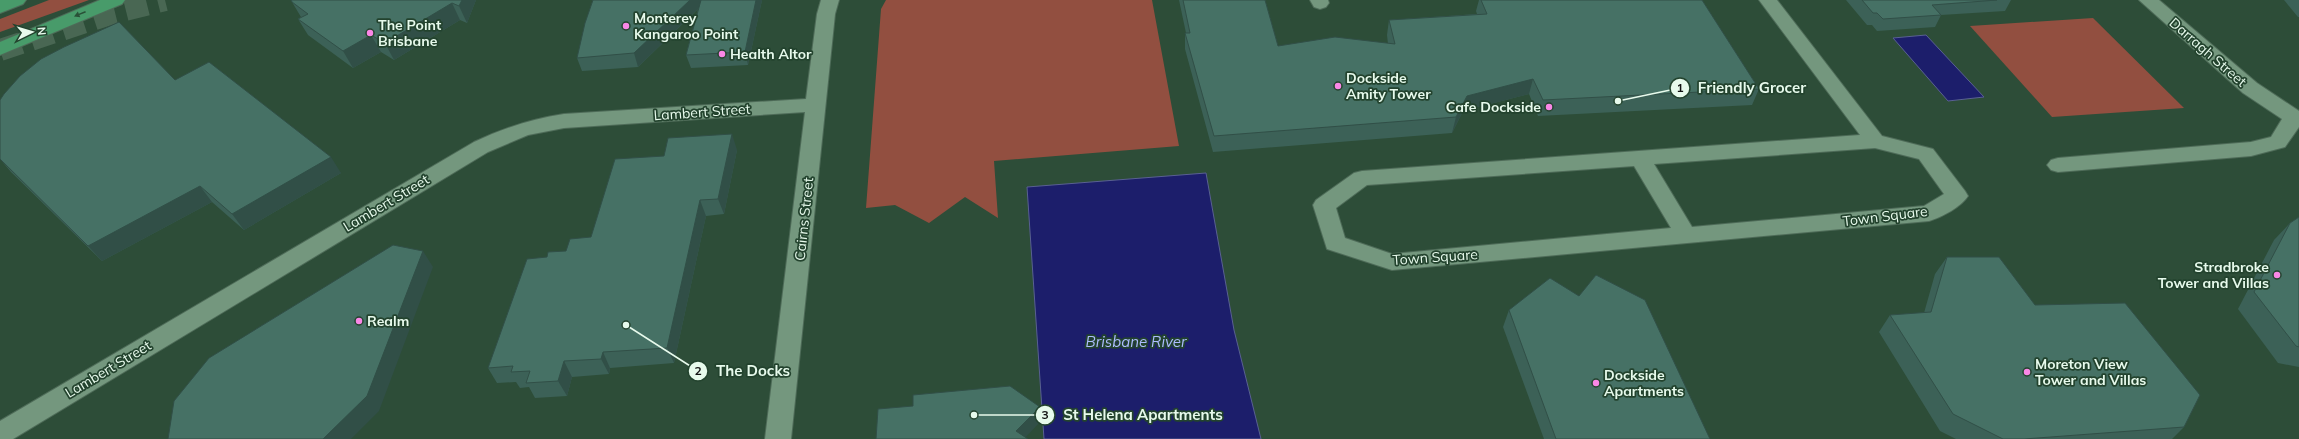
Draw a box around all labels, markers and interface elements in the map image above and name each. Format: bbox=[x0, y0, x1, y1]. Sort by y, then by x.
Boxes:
place label: Monterey Kangaroo Point bbox=[634, 9, 739, 43]
north arrow bbox=[12, 12, 52, 52]
one-way arrow bbox=[73, 12, 85, 18]
street label: Darragh Street bbox=[2166, 14, 2250, 90]
place label: The Point Brisbane bbox=[378, 16, 442, 50]
marker: Monterey Kangaroo Point bbox=[621, 21, 631, 31]
text: N bbox=[35, 26, 49, 36]
marker: The Point Brisbane bbox=[365, 28, 375, 38]
place label: Health Altor bbox=[730, 45, 812, 63]
marker: Health Altor bbox=[717, 49, 727, 59]
place label: Dockside Amity Tower bbox=[1346, 69, 1431, 103]
callout: Friendly Grocer bbox=[1670, 74, 1814, 101]
text: Friendly Grocer bbox=[1698, 78, 1806, 97]
text: 1 bbox=[1676, 80, 1684, 95]
marker: Dockside Amity Tower bbox=[1333, 81, 1343, 91]
place label: Cafe Dockside bbox=[1446, 98, 1541, 116]
street label: Lambert Street bbox=[653, 100, 751, 124]
marker: Cafe Dockside bbox=[1544, 102, 1554, 112]
street label: Lambert Street bbox=[340, 170, 432, 236]
street label: Cairns Street bbox=[791, 176, 817, 262]
street label: Town Square bbox=[1841, 202, 1929, 230]
street label: Town Square bbox=[1392, 245, 1478, 269]
place label: Stradbroke Tower and Villas bbox=[2158, 258, 2269, 292]
marker: Stradbroke Tower and Villas bbox=[2272, 270, 2282, 280]
place label: Realm bbox=[367, 312, 409, 330]
marker: Realm bbox=[354, 316, 364, 326]
water label: Brisbane River bbox=[1086, 332, 1187, 351]
street label: Lambert Street bbox=[62, 336, 154, 402]
place label: Moreton View Tower and Villas bbox=[2035, 355, 2146, 389]
callout: The Docks bbox=[688, 358, 798, 385]
text: The Docks bbox=[716, 361, 790, 380]
text: 2 bbox=[694, 363, 702, 378]
place label: Dockside Apartments bbox=[1604, 366, 1684, 400]
marker: Moreton View Tower and Villas bbox=[2022, 367, 2032, 377]
marker: Dockside Apartments bbox=[1591, 378, 1601, 388]
callout: St Helena Apartments bbox=[1035, 402, 1230, 429]
text: St Helena Apartments bbox=[1063, 405, 1223, 424]
text: 3 bbox=[1041, 407, 1049, 422]

